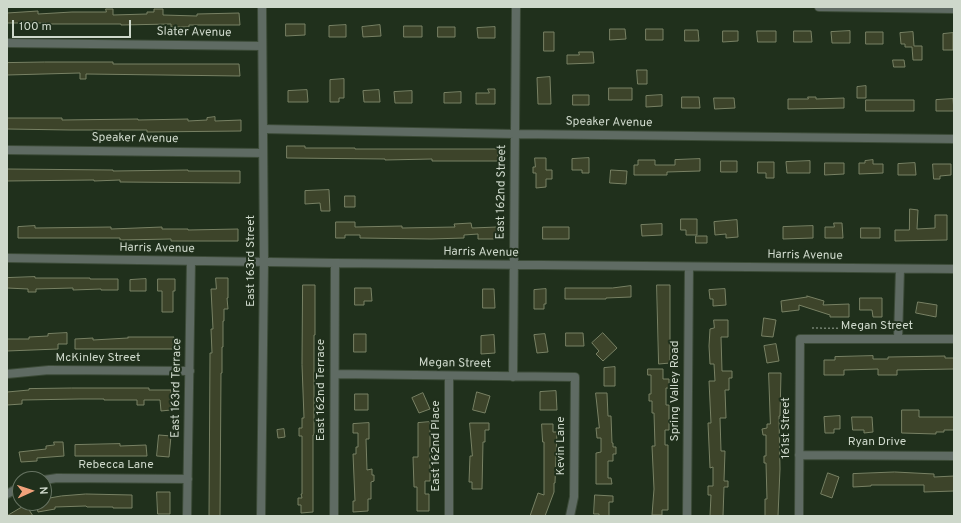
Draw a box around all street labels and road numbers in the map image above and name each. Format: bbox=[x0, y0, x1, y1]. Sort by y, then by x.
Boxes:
street label: Slater Avenue bbox=[156, 25, 232, 41]
street label: Speaker Avenue bbox=[565, 115, 653, 131]
street label: Speaker Avenue bbox=[91, 131, 179, 147]
street label: East 162nd Street bbox=[494, 144, 510, 240]
street label: East 163rd Street bbox=[245, 215, 259, 307]
street label: Harris Avenue bbox=[119, 241, 195, 257]
street label: Harris Avenue bbox=[443, 245, 519, 261]
street label: Harris Avenue bbox=[767, 248, 843, 264]
street label: Megan Street bbox=[841, 320, 913, 334]
street label: East 163rd Terrace bbox=[169, 338, 185, 438]
street label: East 162nd Terrace bbox=[315, 339, 329, 441]
street label: Spring Valley Road bbox=[669, 341, 683, 441]
street label: McKinley Street bbox=[56, 352, 140, 366]
street label: Megan Street bbox=[419, 356, 491, 372]
street label: 161st Street bbox=[780, 397, 794, 459]
street label: East 162nd Place bbox=[430, 400, 444, 492]
street label: Kevin Lane bbox=[555, 416, 569, 476]
street label: Ryan Drive bbox=[848, 436, 906, 450]
street label: Rebecca Lane bbox=[78, 459, 154, 473]

